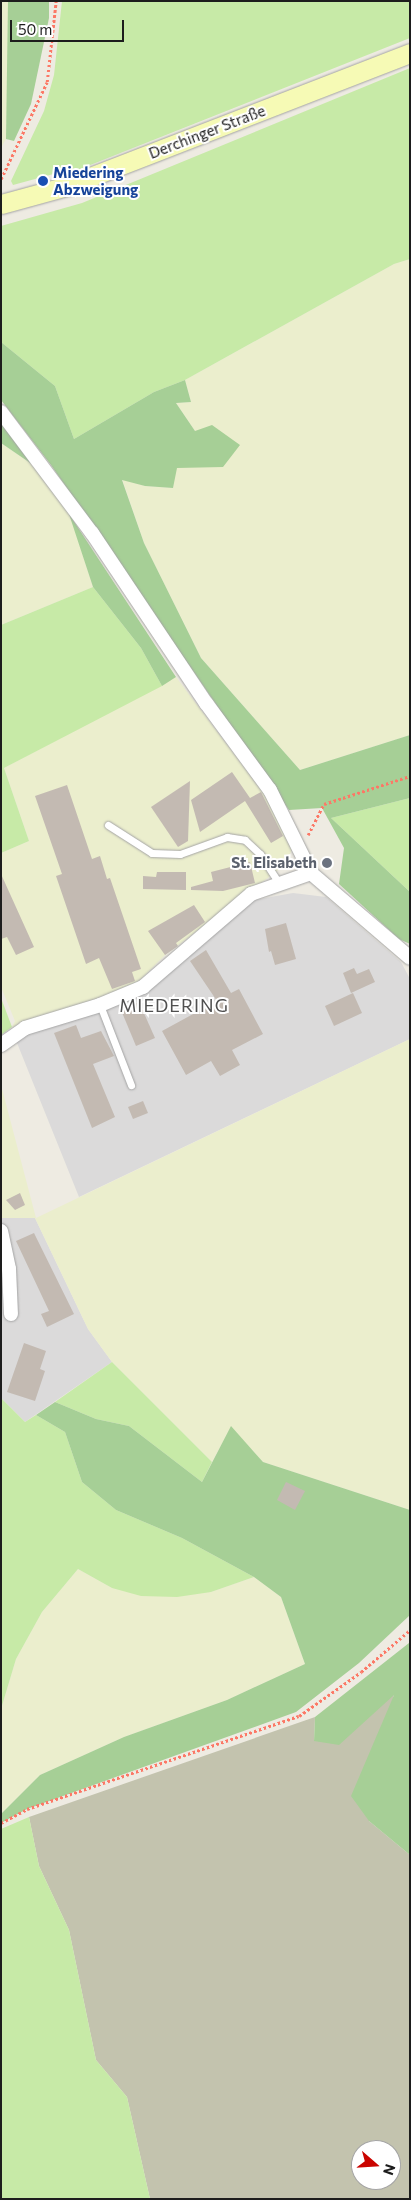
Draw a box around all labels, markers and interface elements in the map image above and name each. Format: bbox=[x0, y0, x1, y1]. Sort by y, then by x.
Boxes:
scale bar bbox=[12, 10, 126, 42]
text: 50 m bbox=[18, 20, 52, 38]
street label: Derchinger Straße bbox=[146, 101, 268, 163]
place label: Miedering Abzweigung bbox=[53, 163, 138, 198]
marker: Miedering Abzweigung bbox=[37, 175, 49, 187]
place label: St. Elisabeth bbox=[231, 854, 317, 872]
marker: St. Elisabeth bbox=[321, 857, 333, 869]
district label: MIEDERING bbox=[118, 994, 230, 1016]
north arrow bbox=[351, 2140, 401, 2190]
text: N bbox=[380, 2162, 399, 2177]

